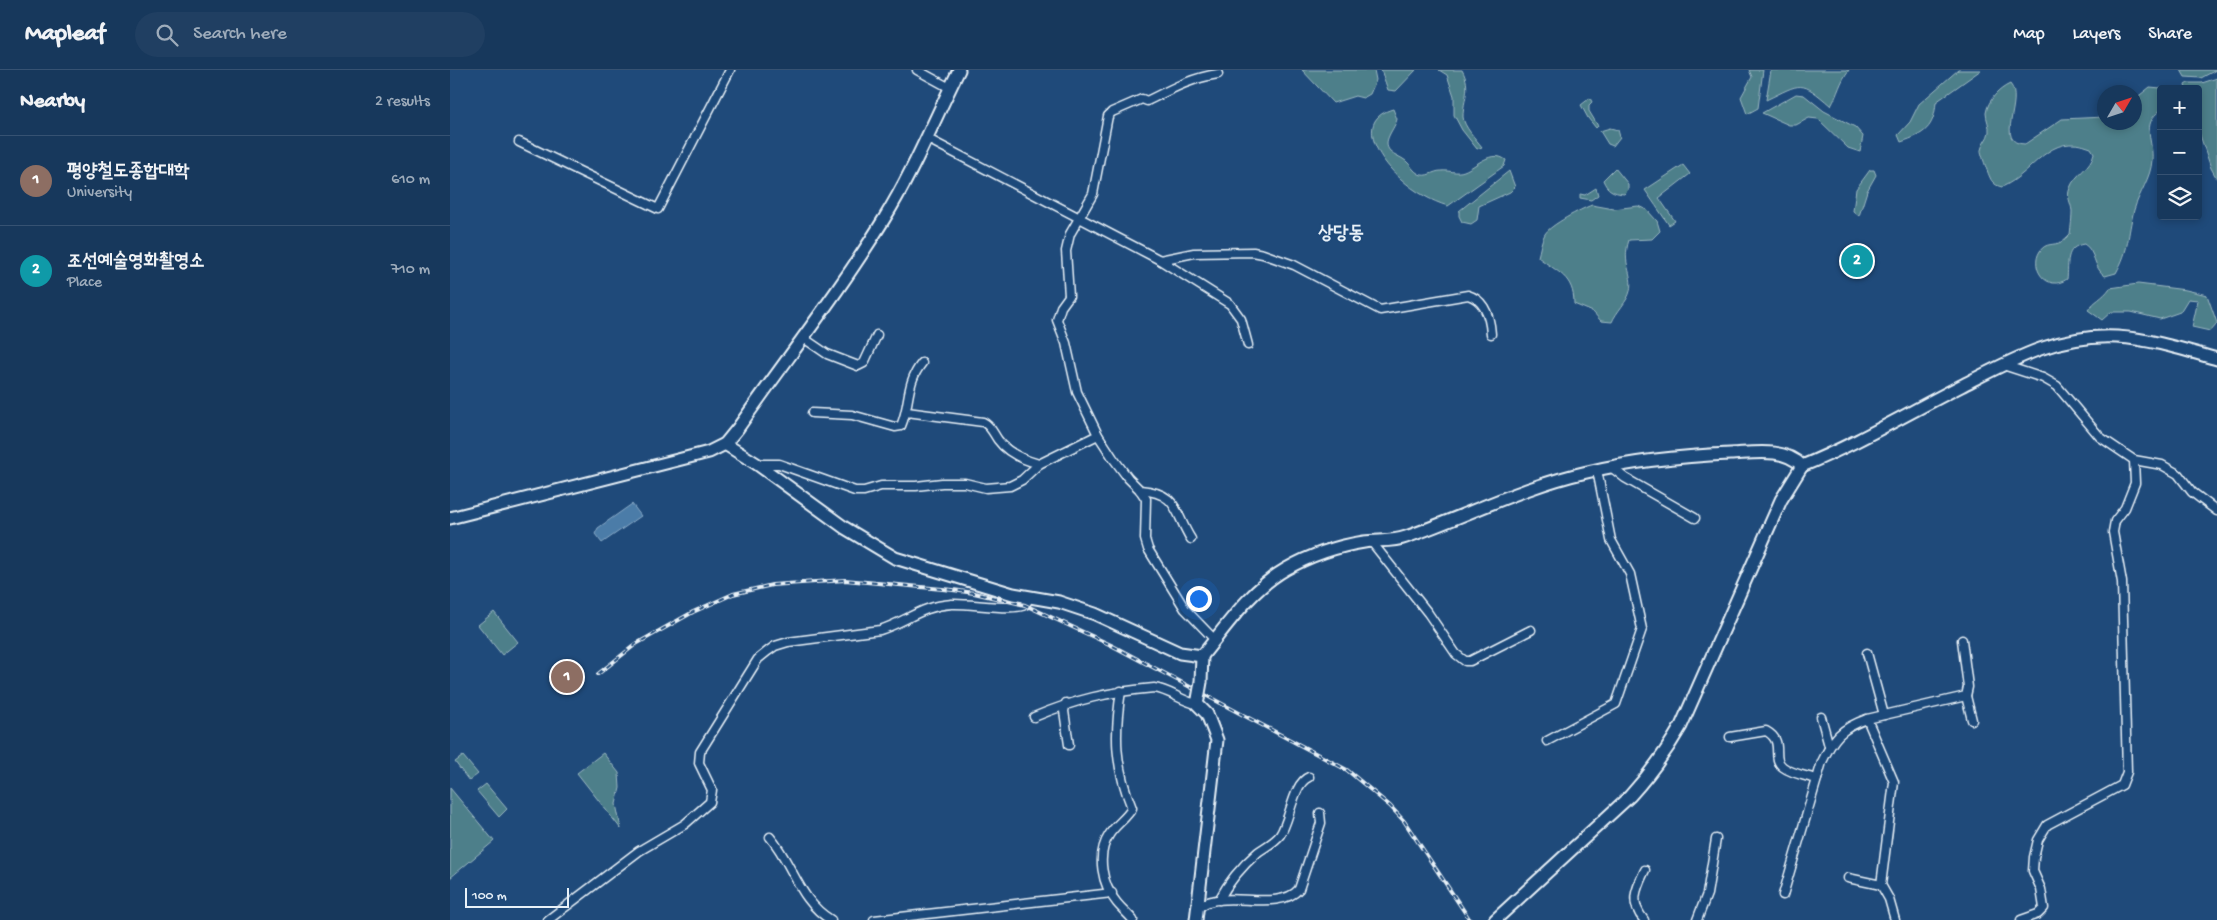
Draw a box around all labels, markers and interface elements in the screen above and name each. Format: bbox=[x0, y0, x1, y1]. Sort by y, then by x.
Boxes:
search box bbox=[135, 12, 485, 57]
text: Mapleaf bbox=[25, 20, 105, 49]
icon: search bbox=[153, 21, 181, 49]
text: Search here bbox=[193, 23, 287, 46]
text: Map bbox=[2013, 24, 2045, 45]
text: Layers bbox=[2073, 24, 2120, 45]
text: Share bbox=[2148, 24, 2192, 45]
north arrow bbox=[2097, 85, 2142, 130]
map controls bbox=[2157, 85, 2202, 220]
button: + bbox=[2157, 85, 2202, 130]
text: Nearby bbox=[20, 90, 85, 115]
text: 2 results bbox=[375, 93, 430, 112]
button: − bbox=[2157, 130, 2202, 175]
text: 평양철도종합대학 bbox=[67, 161, 189, 184]
text: 1 bbox=[33, 171, 39, 190]
text: 610 m bbox=[391, 171, 430, 190]
button: layers bbox=[2157, 175, 2202, 220]
text: University bbox=[67, 184, 132, 203]
district label: 상당동 bbox=[1318, 223, 1364, 246]
pin: 2 bbox=[1841, 242, 1873, 280]
text: 조선예술영화촬영소 bbox=[67, 251, 205, 274]
text: 2 bbox=[32, 261, 40, 280]
text: 710 m bbox=[391, 261, 430, 280]
text: Place bbox=[67, 274, 102, 293]
your location bbox=[1186, 586, 1212, 612]
pin: 1 bbox=[551, 658, 583, 696]
scale bar bbox=[465, 885, 569, 908]
text: 100 m bbox=[472, 888, 507, 905]

